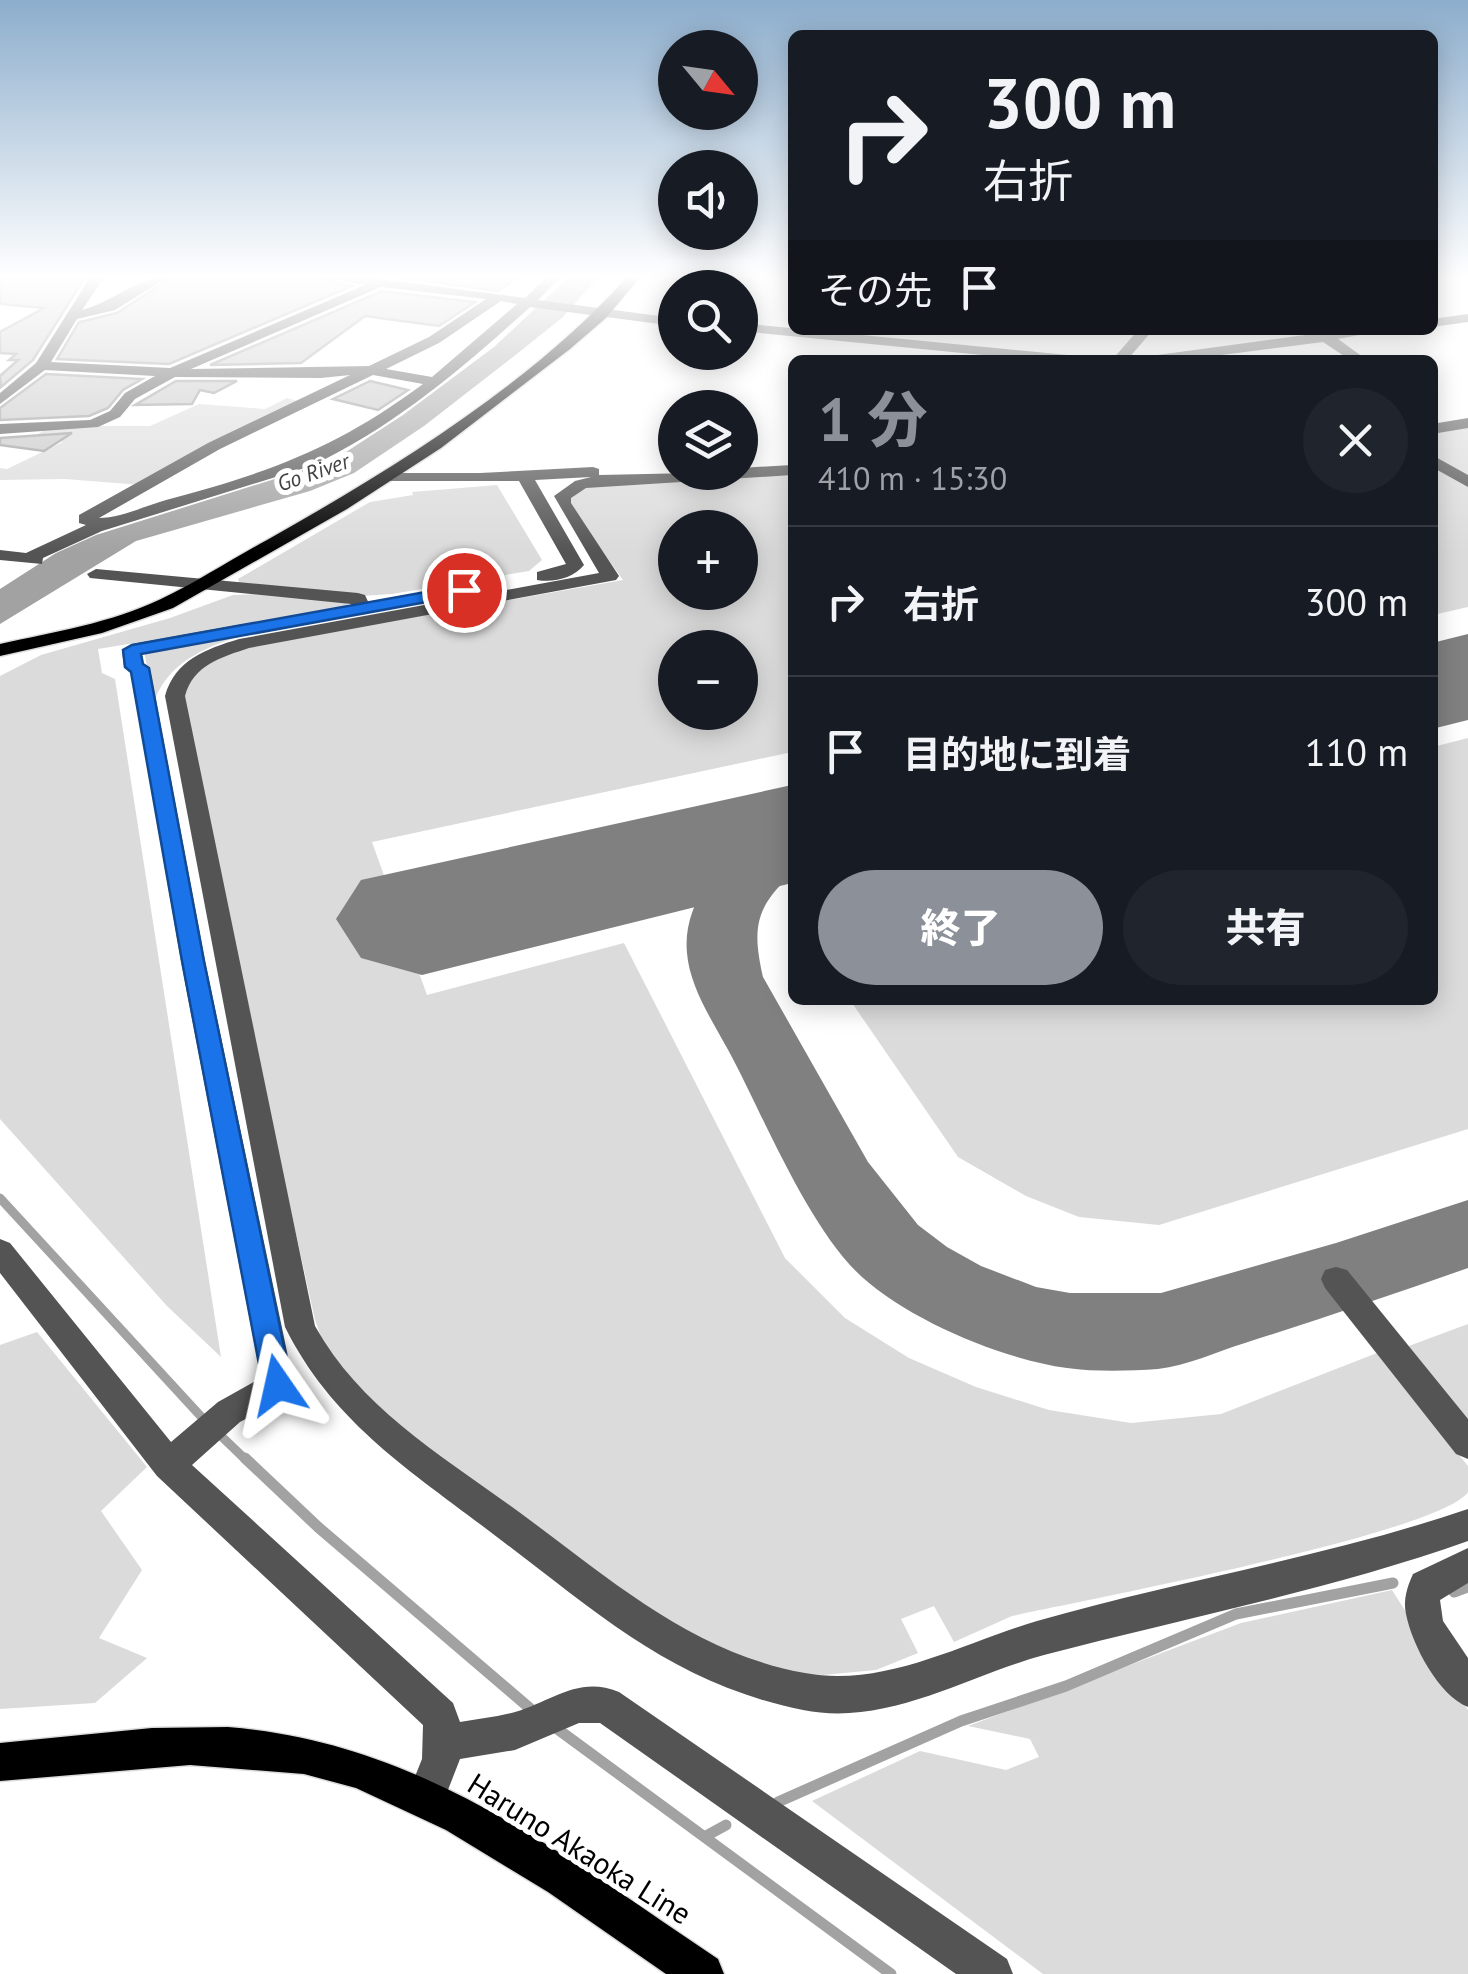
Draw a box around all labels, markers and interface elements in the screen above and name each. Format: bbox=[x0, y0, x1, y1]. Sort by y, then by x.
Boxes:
north arrow bbox=[658, 30, 758, 130]
map controls bbox=[658, 30, 758, 730]
text: 300 m bbox=[983, 57, 1176, 147]
icon: right bbox=[818, 70, 948, 200]
button: sound bbox=[658, 150, 758, 250]
text: 右折 bbox=[983, 151, 1073, 209]
icon: arrive bbox=[952, 260, 1007, 315]
text: その先 bbox=[818, 265, 932, 314]
button: search bbox=[658, 270, 758, 370]
text: 1 分 bbox=[818, 380, 927, 458]
button: close bbox=[1303, 388, 1408, 493]
button: layers bbox=[658, 390, 758, 490]
water label: Go River bbox=[273, 446, 354, 497]
text: 410 m · 15:30 bbox=[818, 457, 1007, 499]
button: + bbox=[658, 510, 758, 610]
pin bbox=[422, 548, 507, 633]
icon: arrive bbox=[437, 563, 492, 618]
icon: right bbox=[818, 574, 873, 629]
text: 300 m bbox=[1305, 577, 1408, 626]
text: 右折 bbox=[903, 579, 979, 628]
button: − bbox=[658, 630, 758, 730]
icon: arrive bbox=[818, 724, 873, 779]
text: 110 m bbox=[1305, 727, 1408, 776]
text: 目的地に到着 bbox=[903, 729, 1131, 778]
button: 終了 bbox=[818, 870, 1103, 985]
button: 共有 bbox=[1123, 870, 1408, 985]
position arrow bbox=[226, 1333, 330, 1437]
street label: Haruno Akaoka Line bbox=[461, 1764, 699, 1932]

